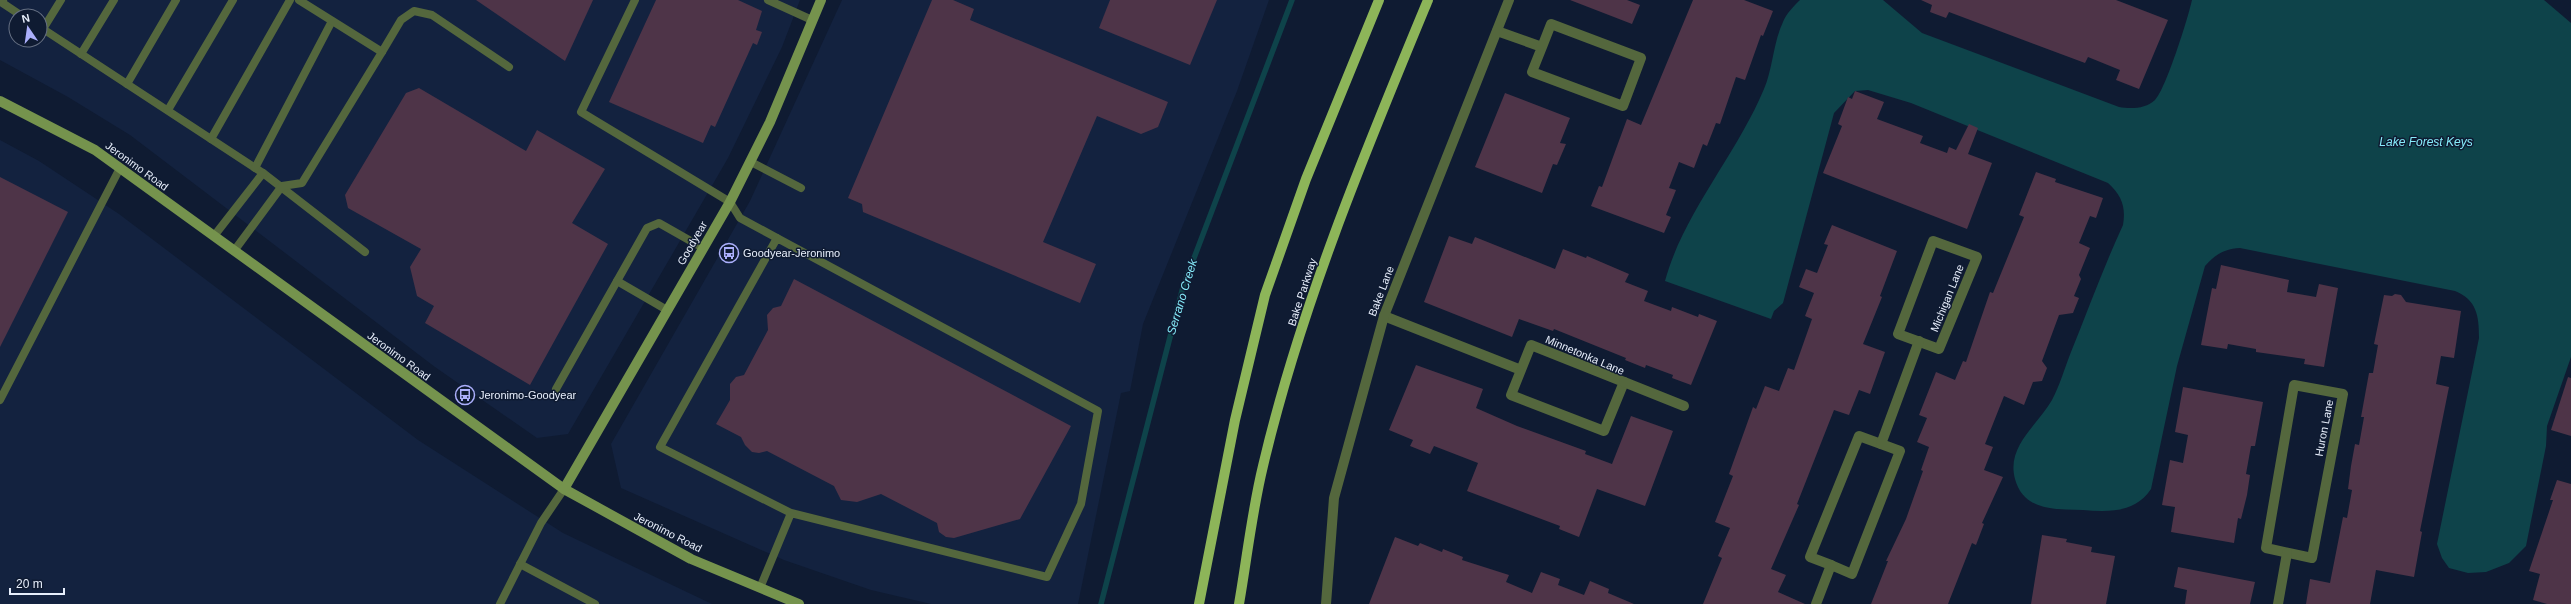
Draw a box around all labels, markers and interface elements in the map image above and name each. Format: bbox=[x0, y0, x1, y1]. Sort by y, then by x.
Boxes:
north arrow bbox=[8, 8, 48, 48]
text: N bbox=[21, 12, 31, 25]
water label: Lake Forest Keys bbox=[2379, 135, 2473, 149]
street label: Jeronimo Road bbox=[103, 139, 171, 193]
street label: Goodyear bbox=[675, 219, 709, 267]
bus stop icon: Goodyear-Jeronimo bbox=[718, 242, 740, 264]
place label: Goodyear-Jeronimo bbox=[743, 247, 840, 259]
street label: Bake Parkway bbox=[1285, 256, 1319, 327]
water label: Serrano Creek bbox=[1164, 257, 1200, 336]
street label: Michigan Lane bbox=[1928, 263, 1966, 333]
street label: Bake Lane bbox=[1366, 264, 1396, 318]
street label: Jeronimo Road bbox=[365, 329, 433, 383]
street label: Minnetonka Lane bbox=[1544, 333, 1626, 377]
bus stop icon: Jeronimo-Goodyear bbox=[454, 384, 476, 406]
place label: Jeronimo-Goodyear bbox=[479, 389, 577, 401]
street label: Huron Lane bbox=[2313, 399, 2335, 457]
street label: Jeronimo Road bbox=[632, 510, 704, 554]
scale bar bbox=[10, 570, 64, 596]
text: 20 m bbox=[16, 577, 43, 591]

